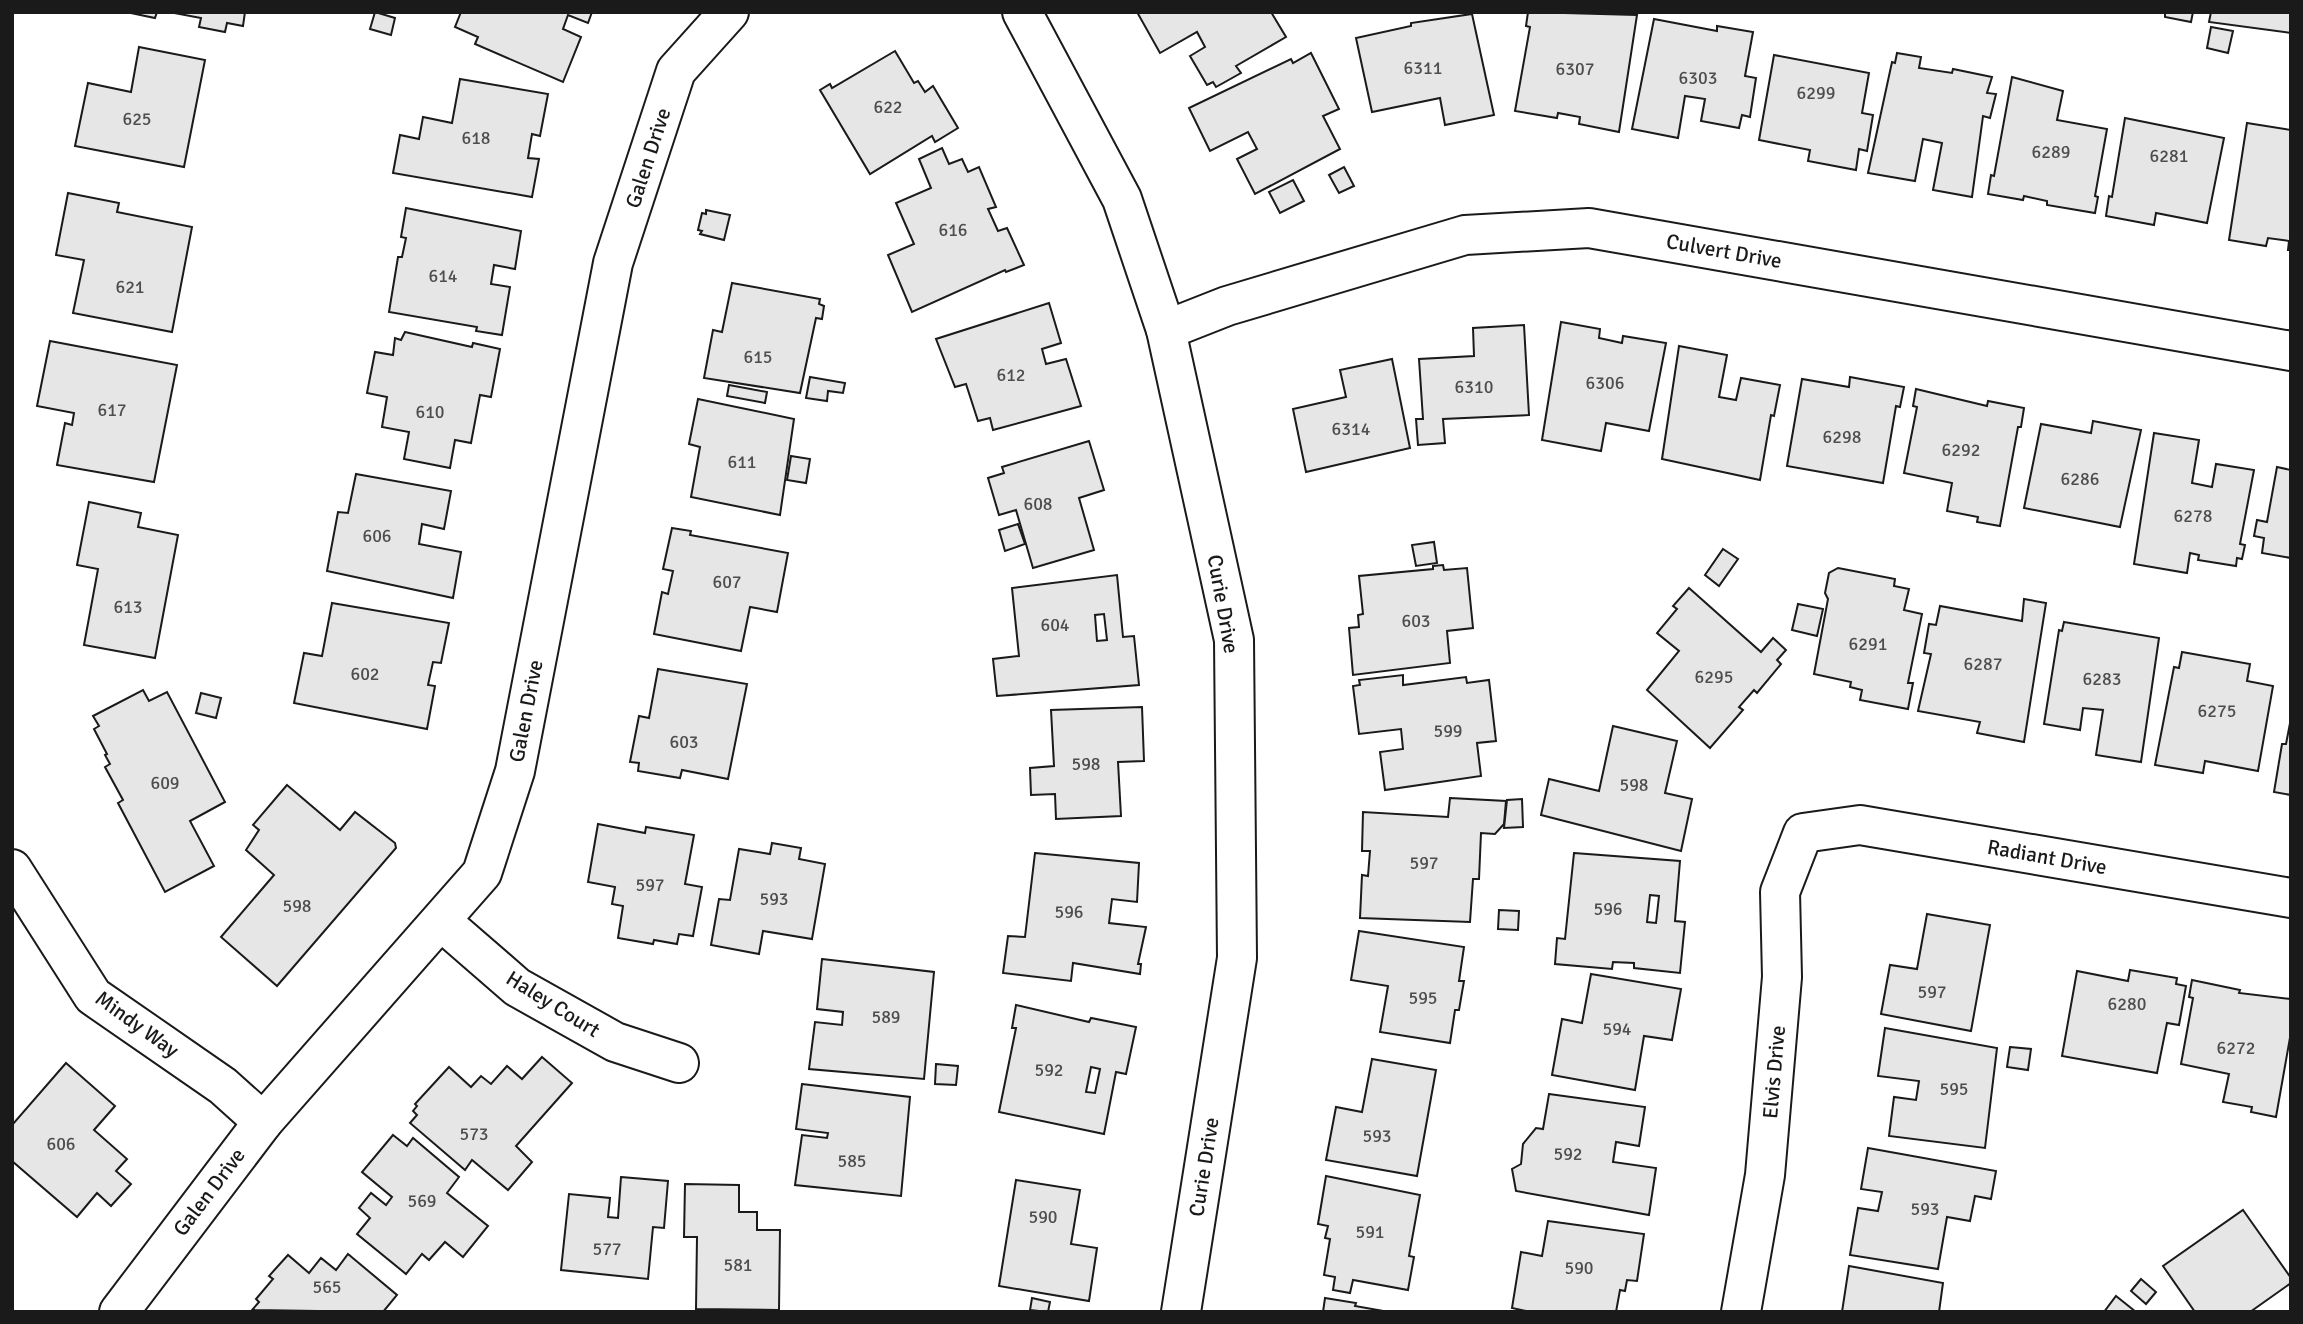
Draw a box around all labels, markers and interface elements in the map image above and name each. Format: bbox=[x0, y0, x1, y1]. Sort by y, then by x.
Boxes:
house number: 6311 bbox=[1404, 57, 1442, 79]
house number: 6307 bbox=[1556, 58, 1594, 80]
house number: 6303 bbox=[1679, 67, 1717, 89]
house number: 6299 bbox=[1797, 82, 1835, 104]
house number: 622 bbox=[873, 96, 903, 118]
street label: Galen Drive bbox=[620, 105, 676, 211]
house number: 625 bbox=[122, 108, 152, 130]
house number: 618 bbox=[461, 127, 491, 149]
house number: 6289 bbox=[2032, 141, 2070, 163]
house number: 6281 bbox=[2150, 145, 2188, 167]
house number: 616 bbox=[938, 219, 968, 241]
street label: Culvert Drive bbox=[1664, 228, 1784, 274]
house number: 614 bbox=[428, 265, 458, 287]
house number: 621 bbox=[115, 276, 145, 298]
house number: 615 bbox=[743, 346, 773, 368]
house number: 612 bbox=[996, 364, 1026, 386]
house number: 6306 bbox=[1586, 372, 1624, 394]
house number: 6310 bbox=[1455, 376, 1493, 398]
house number: 617 bbox=[97, 399, 127, 421]
house number: 610 bbox=[415, 401, 445, 423]
house number: 6314 bbox=[1332, 418, 1371, 440]
house number: 6298 bbox=[1823, 426, 1861, 448]
house number: 6292 bbox=[1942, 439, 1980, 461]
house number: 611 bbox=[727, 451, 757, 473]
house number: 6286 bbox=[2061, 468, 2099, 490]
house number: 608 bbox=[1023, 493, 1053, 515]
house number: 6278 bbox=[2174, 505, 2212, 527]
house number: 606 bbox=[362, 525, 392, 547]
street label: Curie Drive bbox=[1202, 553, 1244, 655]
house number: 607 bbox=[712, 571, 742, 593]
house number: 613 bbox=[113, 596, 143, 618]
house number: 603 bbox=[1401, 610, 1431, 632]
house number: 604 bbox=[1040, 614, 1070, 636]
house number: 6291 bbox=[1849, 633, 1887, 655]
house number: 6287 bbox=[1964, 653, 2002, 675]
street label: Galen Drive bbox=[503, 658, 549, 764]
house number: 602 bbox=[350, 663, 380, 685]
house number: 6295 bbox=[1695, 666, 1733, 688]
house number: 6283 bbox=[2083, 668, 2121, 690]
house number: 6275 bbox=[2198, 700, 2236, 722]
house number: 599 bbox=[1433, 720, 1463, 742]
house number: 603 bbox=[669, 731, 699, 753]
house number: 598 bbox=[1071, 753, 1101, 775]
house number: 609 bbox=[150, 772, 180, 794]
house number: 598 bbox=[1619, 774, 1649, 796]
street label: Radiant Drive bbox=[1985, 834, 2109, 880]
house number: 597 bbox=[1409, 852, 1439, 874]
house number: 597 bbox=[635, 874, 665, 896]
house number: 593 bbox=[759, 888, 789, 910]
house number: 598 bbox=[282, 895, 312, 917]
house number: 596 bbox=[1593, 898, 1623, 920]
house number: 596 bbox=[1054, 901, 1084, 923]
street label: Haley Court bbox=[501, 965, 605, 1043]
house number: 597 bbox=[1917, 981, 1947, 1003]
street label: Mindy Way bbox=[90, 985, 184, 1063]
house number: 595 bbox=[1408, 987, 1438, 1009]
house number: 6280 bbox=[2108, 993, 2146, 1015]
house number: 589 bbox=[871, 1006, 901, 1028]
house number: 594 bbox=[1602, 1018, 1632, 1040]
street label: Elvis Drive bbox=[1757, 1024, 1791, 1120]
house number: 6272 bbox=[2217, 1037, 2255, 1059]
house number: 592 bbox=[1034, 1059, 1064, 1081]
house number: 595 bbox=[1939, 1078, 1969, 1100]
street label: Curie Drive bbox=[1183, 1116, 1225, 1218]
house number: 573 bbox=[459, 1123, 489, 1145]
house number: 593 bbox=[1362, 1125, 1392, 1147]
house number: 606 bbox=[46, 1133, 76, 1155]
street label: Galen Drive bbox=[167, 1143, 251, 1241]
house number: 592 bbox=[1553, 1143, 1583, 1165]
house number: 585 bbox=[837, 1150, 867, 1172]
house number: 569 bbox=[407, 1190, 437, 1212]
house number: 593 bbox=[1910, 1198, 1940, 1220]
house number: 590 bbox=[1028, 1206, 1058, 1228]
house number: 591 bbox=[1355, 1221, 1385, 1243]
house number: 577 bbox=[592, 1238, 622, 1260]
house number: 581 bbox=[723, 1254, 753, 1276]
house number: 590 bbox=[1564, 1257, 1594, 1279]
house number: 565 bbox=[312, 1276, 342, 1298]

